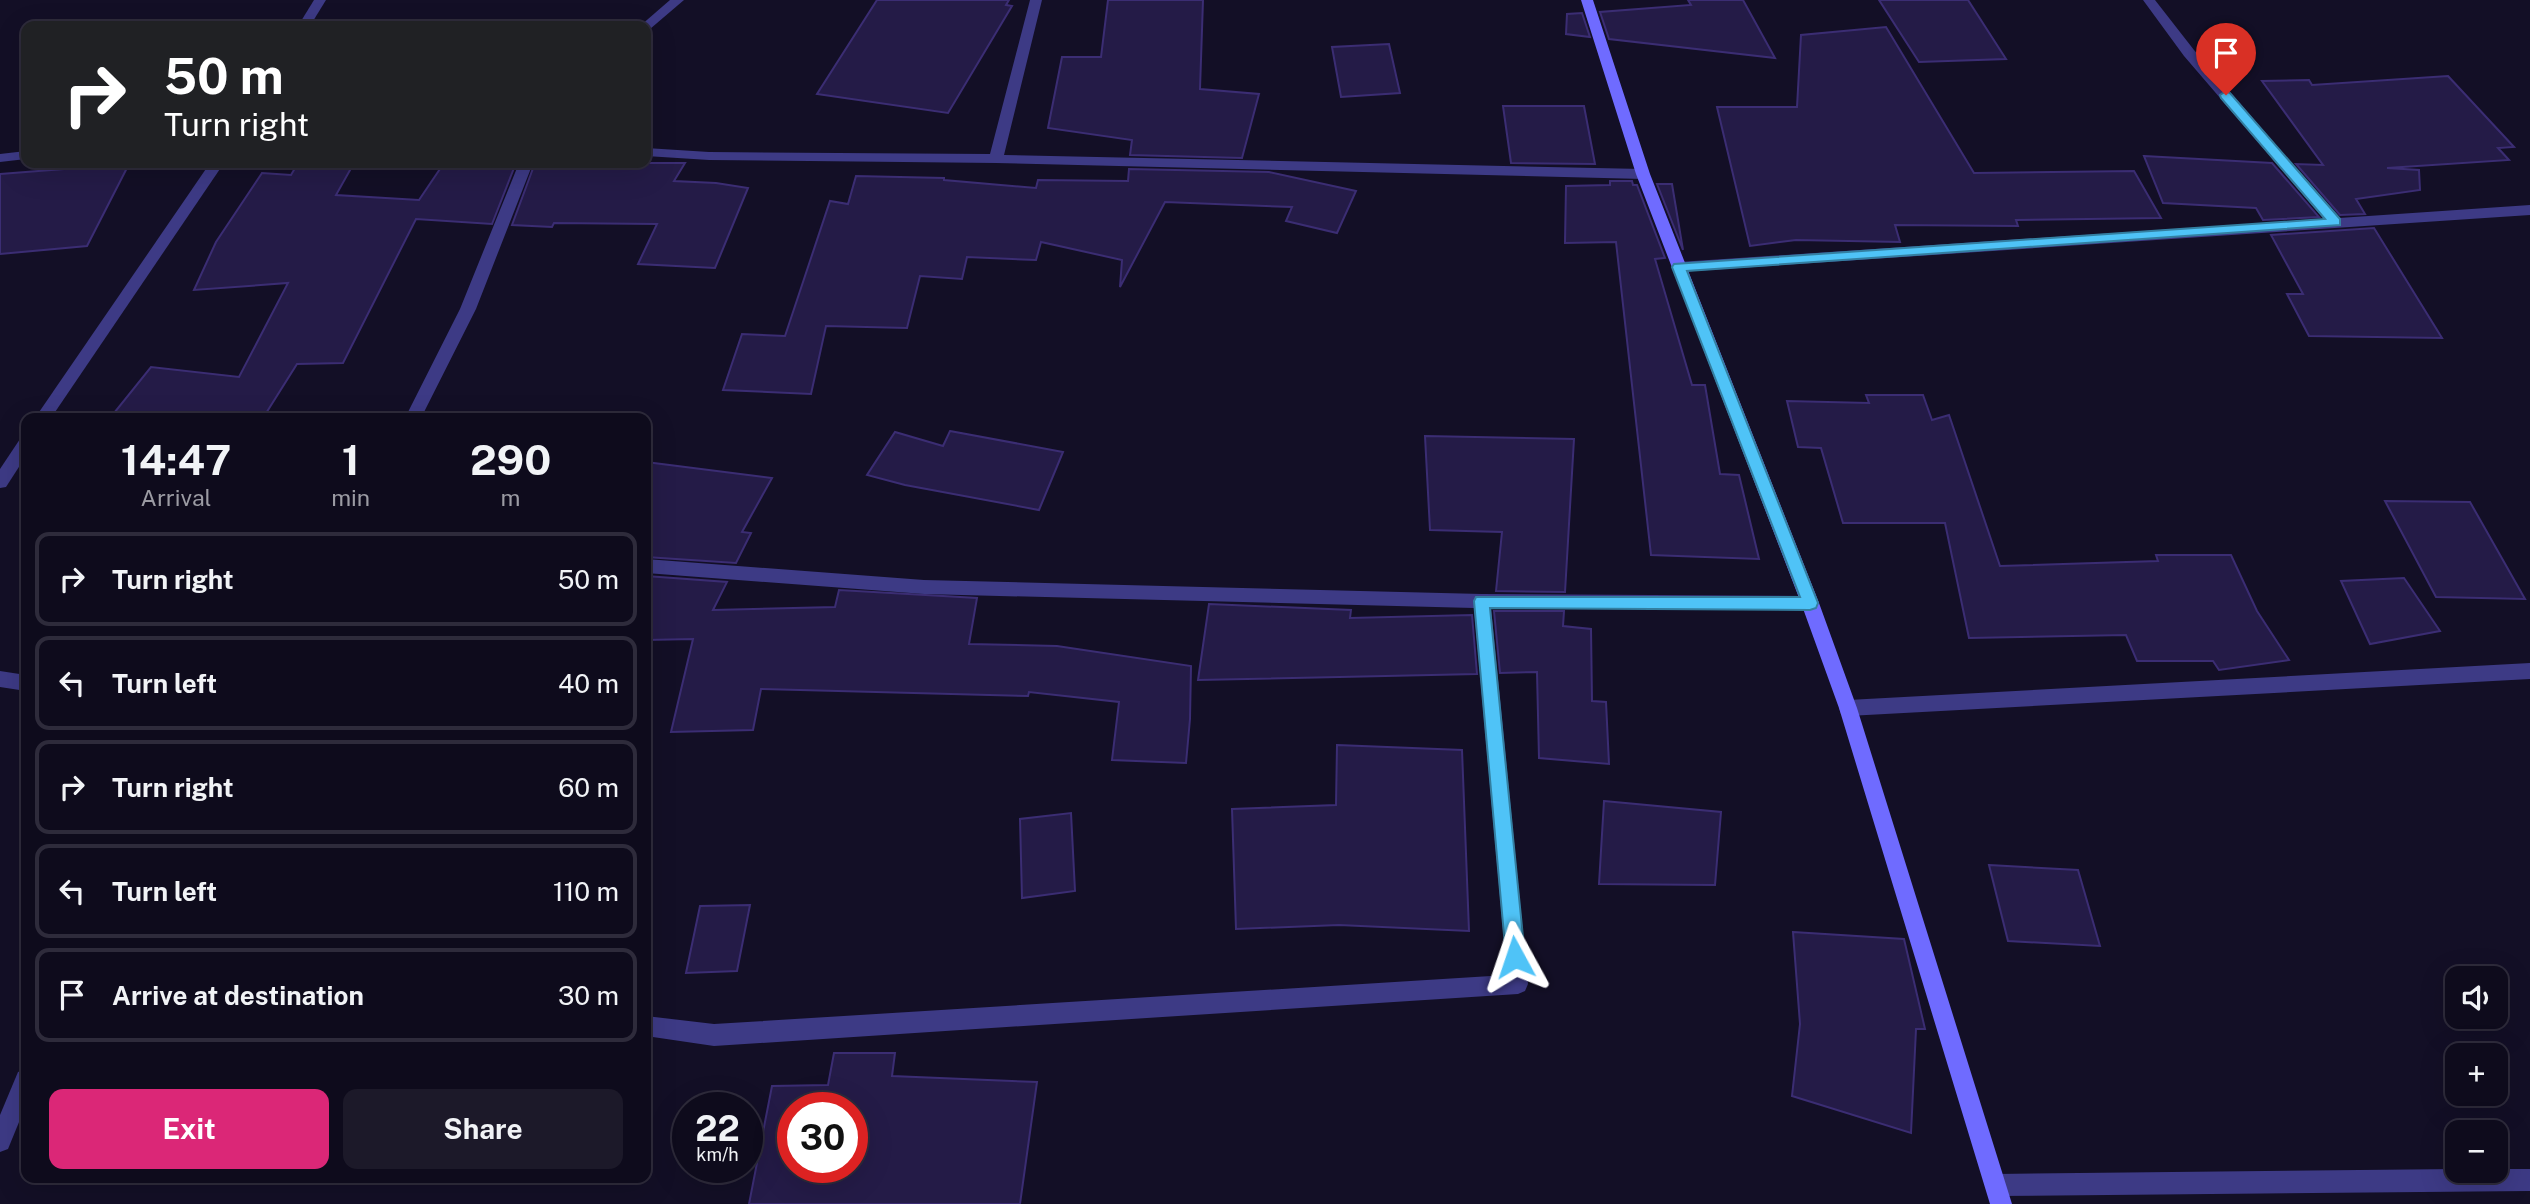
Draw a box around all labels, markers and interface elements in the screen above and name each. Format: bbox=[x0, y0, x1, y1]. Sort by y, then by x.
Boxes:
pin bbox=[2196, 23, 2256, 95]
icon: arrive bbox=[2207, 34, 2245, 72]
text: 50 m bbox=[164, 47, 284, 105]
icon: right bbox=[49, 49, 140, 140]
text: Turn right bbox=[164, 106, 309, 143]
text: 14:47 bbox=[121, 435, 231, 484]
text: 1 bbox=[342, 435, 360, 484]
text: 290 bbox=[470, 435, 551, 484]
text: Arrival bbox=[141, 484, 212, 511]
text: min bbox=[331, 484, 370, 511]
text: m bbox=[501, 484, 521, 511]
icon: right bbox=[53, 560, 91, 598]
text: Turn right bbox=[112, 564, 234, 595]
text: 50 m bbox=[558, 564, 619, 595]
icon: left bbox=[53, 664, 91, 702]
text: Turn left bbox=[112, 668, 217, 699]
text: 40 m bbox=[558, 668, 619, 699]
icon: right bbox=[53, 768, 91, 806]
text: Turn right bbox=[112, 772, 234, 803]
text: 60 m bbox=[558, 772, 619, 803]
icon: left bbox=[53, 872, 91, 910]
text: Turn left bbox=[112, 876, 217, 907]
text: 110 m bbox=[553, 876, 619, 907]
position arrow bbox=[1478, 920, 1552, 994]
map controls bbox=[2445, 966, 2508, 1183]
button: sound bbox=[2445, 966, 2508, 1029]
icon: arrive bbox=[53, 976, 91, 1014]
text: Arrive at destination bbox=[112, 980, 364, 1011]
text: 30 m bbox=[558, 980, 619, 1011]
button: + bbox=[2445, 1043, 2508, 1106]
button: Exit bbox=[49, 1089, 329, 1169]
button: Share bbox=[343, 1089, 623, 1169]
speed limit sign: 30 bbox=[777, 1092, 868, 1183]
text: 22 bbox=[695, 1108, 740, 1149]
button: − bbox=[2445, 1120, 2508, 1183]
text: km/h bbox=[696, 1144, 739, 1165]

